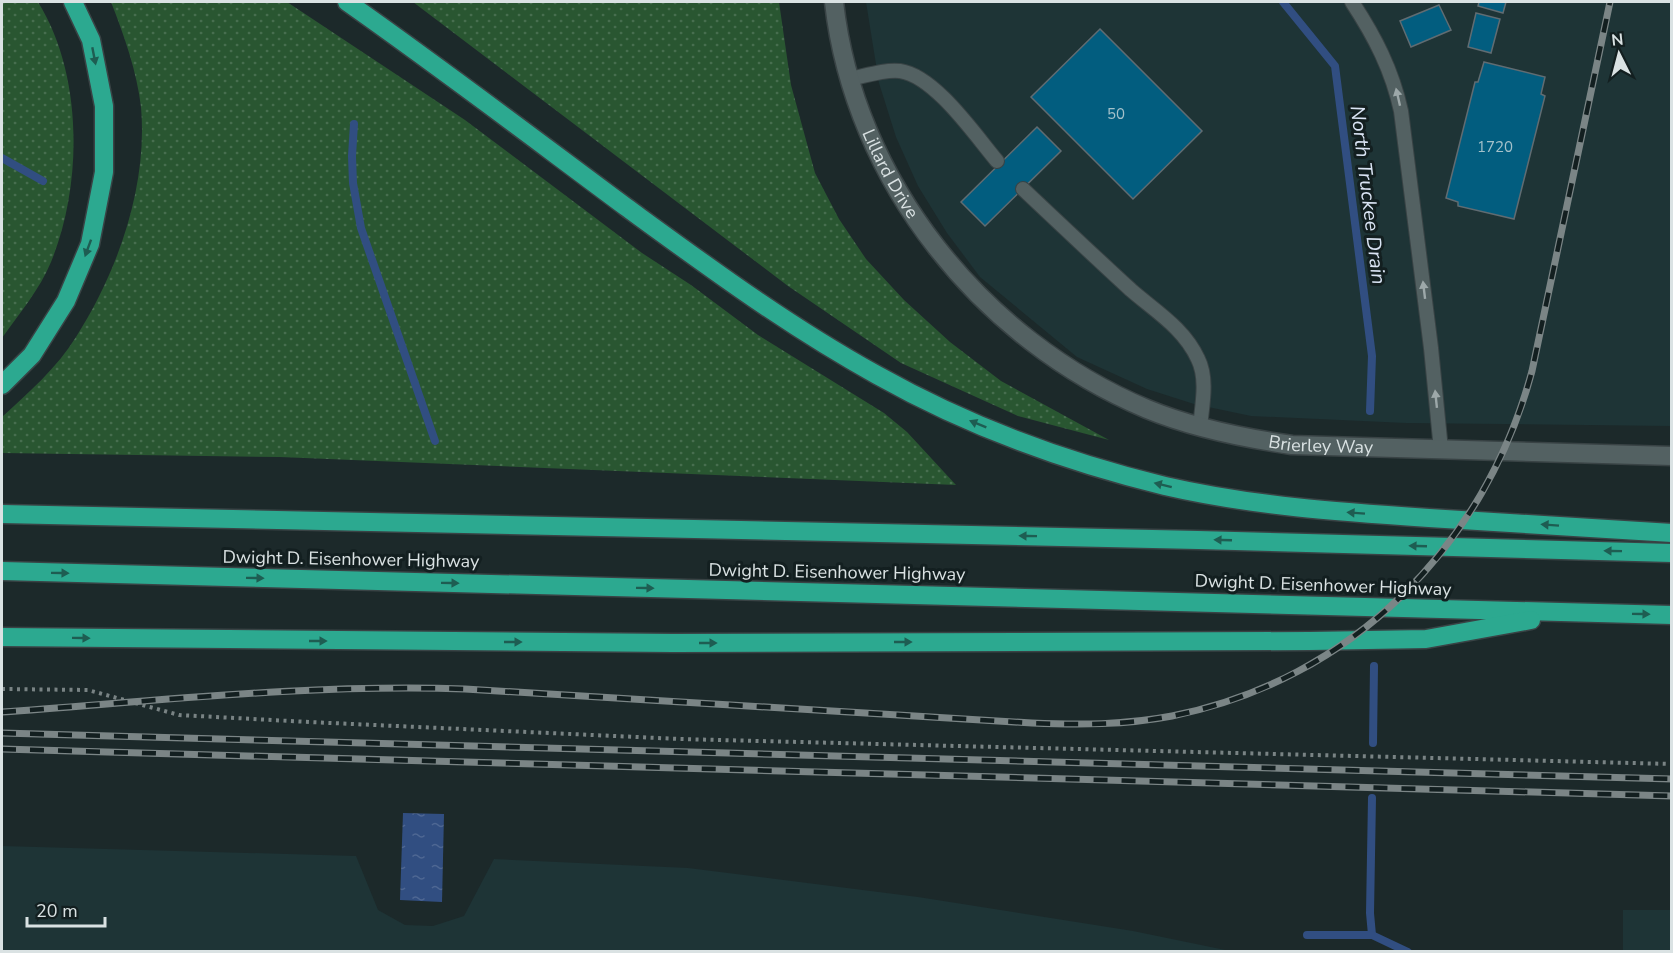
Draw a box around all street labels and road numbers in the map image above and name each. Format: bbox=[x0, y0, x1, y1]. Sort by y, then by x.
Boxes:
street label: Lillard Drive bbox=[857, 125, 924, 223]
street label: Brierley Way bbox=[1267, 430, 1374, 459]
street label: Dwight D. Eisenhower Highway bbox=[222, 545, 480, 573]
street label: Dwight D. Eisenhower Highway bbox=[708, 558, 966, 586]
street label: Dwight D. Eisenhower Highway bbox=[1194, 569, 1453, 602]

